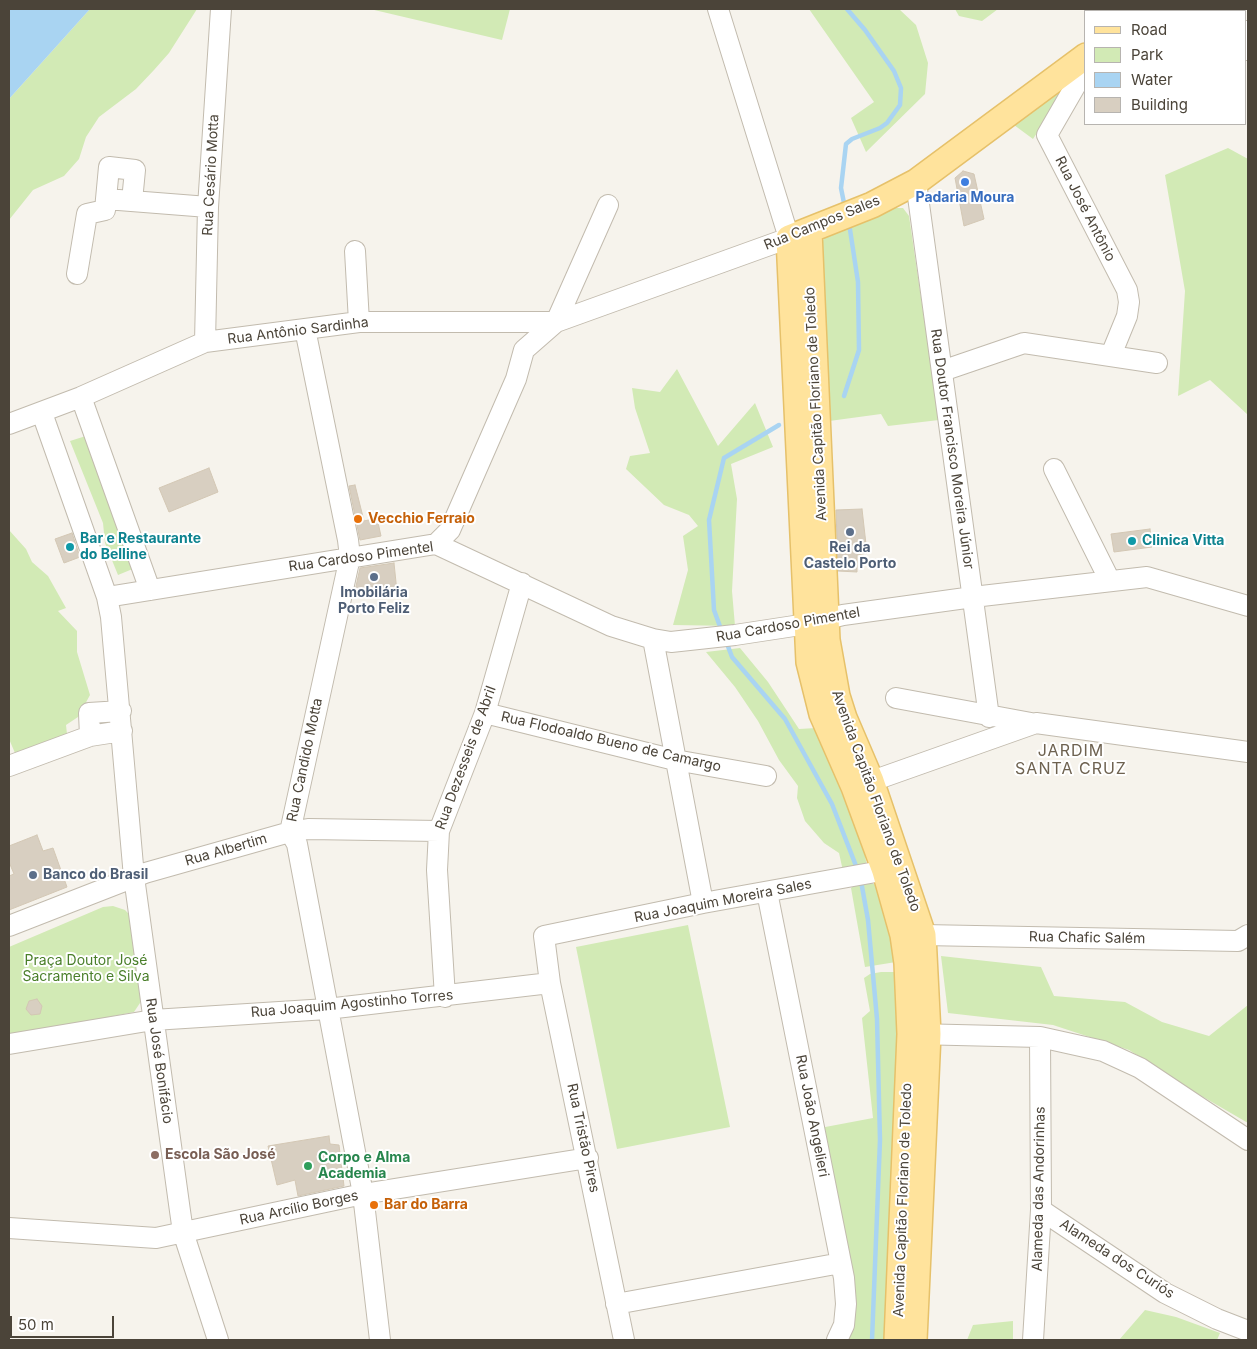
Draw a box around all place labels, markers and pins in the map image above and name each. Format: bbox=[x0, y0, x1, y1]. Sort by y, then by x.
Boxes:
marker: Padaria Moura bbox=[959, 176, 971, 188]
place label: Padaria Moura bbox=[916, 190, 1014, 206]
place label: Vecchio Ferraio bbox=[368, 511, 475, 527]
marker: Vecchio Ferraio bbox=[352, 513, 364, 525]
marker: Rei da Castelo Porto bbox=[844, 526, 856, 538]
place label: Bar e Restaurante do Belline bbox=[80, 531, 201, 564]
place label: Clinica Vitta bbox=[1142, 533, 1224, 549]
marker: Clinica Vitta bbox=[1126, 535, 1138, 547]
place label: Rei da Castelo Porto bbox=[804, 540, 896, 572]
marker: Bar e Restaurante do Belline bbox=[64, 541, 76, 553]
marker: Imobilária Porto Feliz bbox=[368, 571, 380, 583]
place label: Imobilária Porto Feliz bbox=[338, 585, 410, 618]
place label: Banco do Brasil bbox=[43, 867, 148, 883]
marker: Banco do Brasil bbox=[27, 869, 39, 881]
place label: Escola São José bbox=[165, 1147, 276, 1163]
marker: Escola São José bbox=[149, 1149, 161, 1161]
place label: Corpo e Alma Academia bbox=[318, 1150, 410, 1182]
marker: Corpo e Alma Academia bbox=[302, 1160, 314, 1172]
place label: Bar do Barra bbox=[384, 1197, 468, 1213]
marker: Bar do Barra bbox=[368, 1199, 380, 1211]

